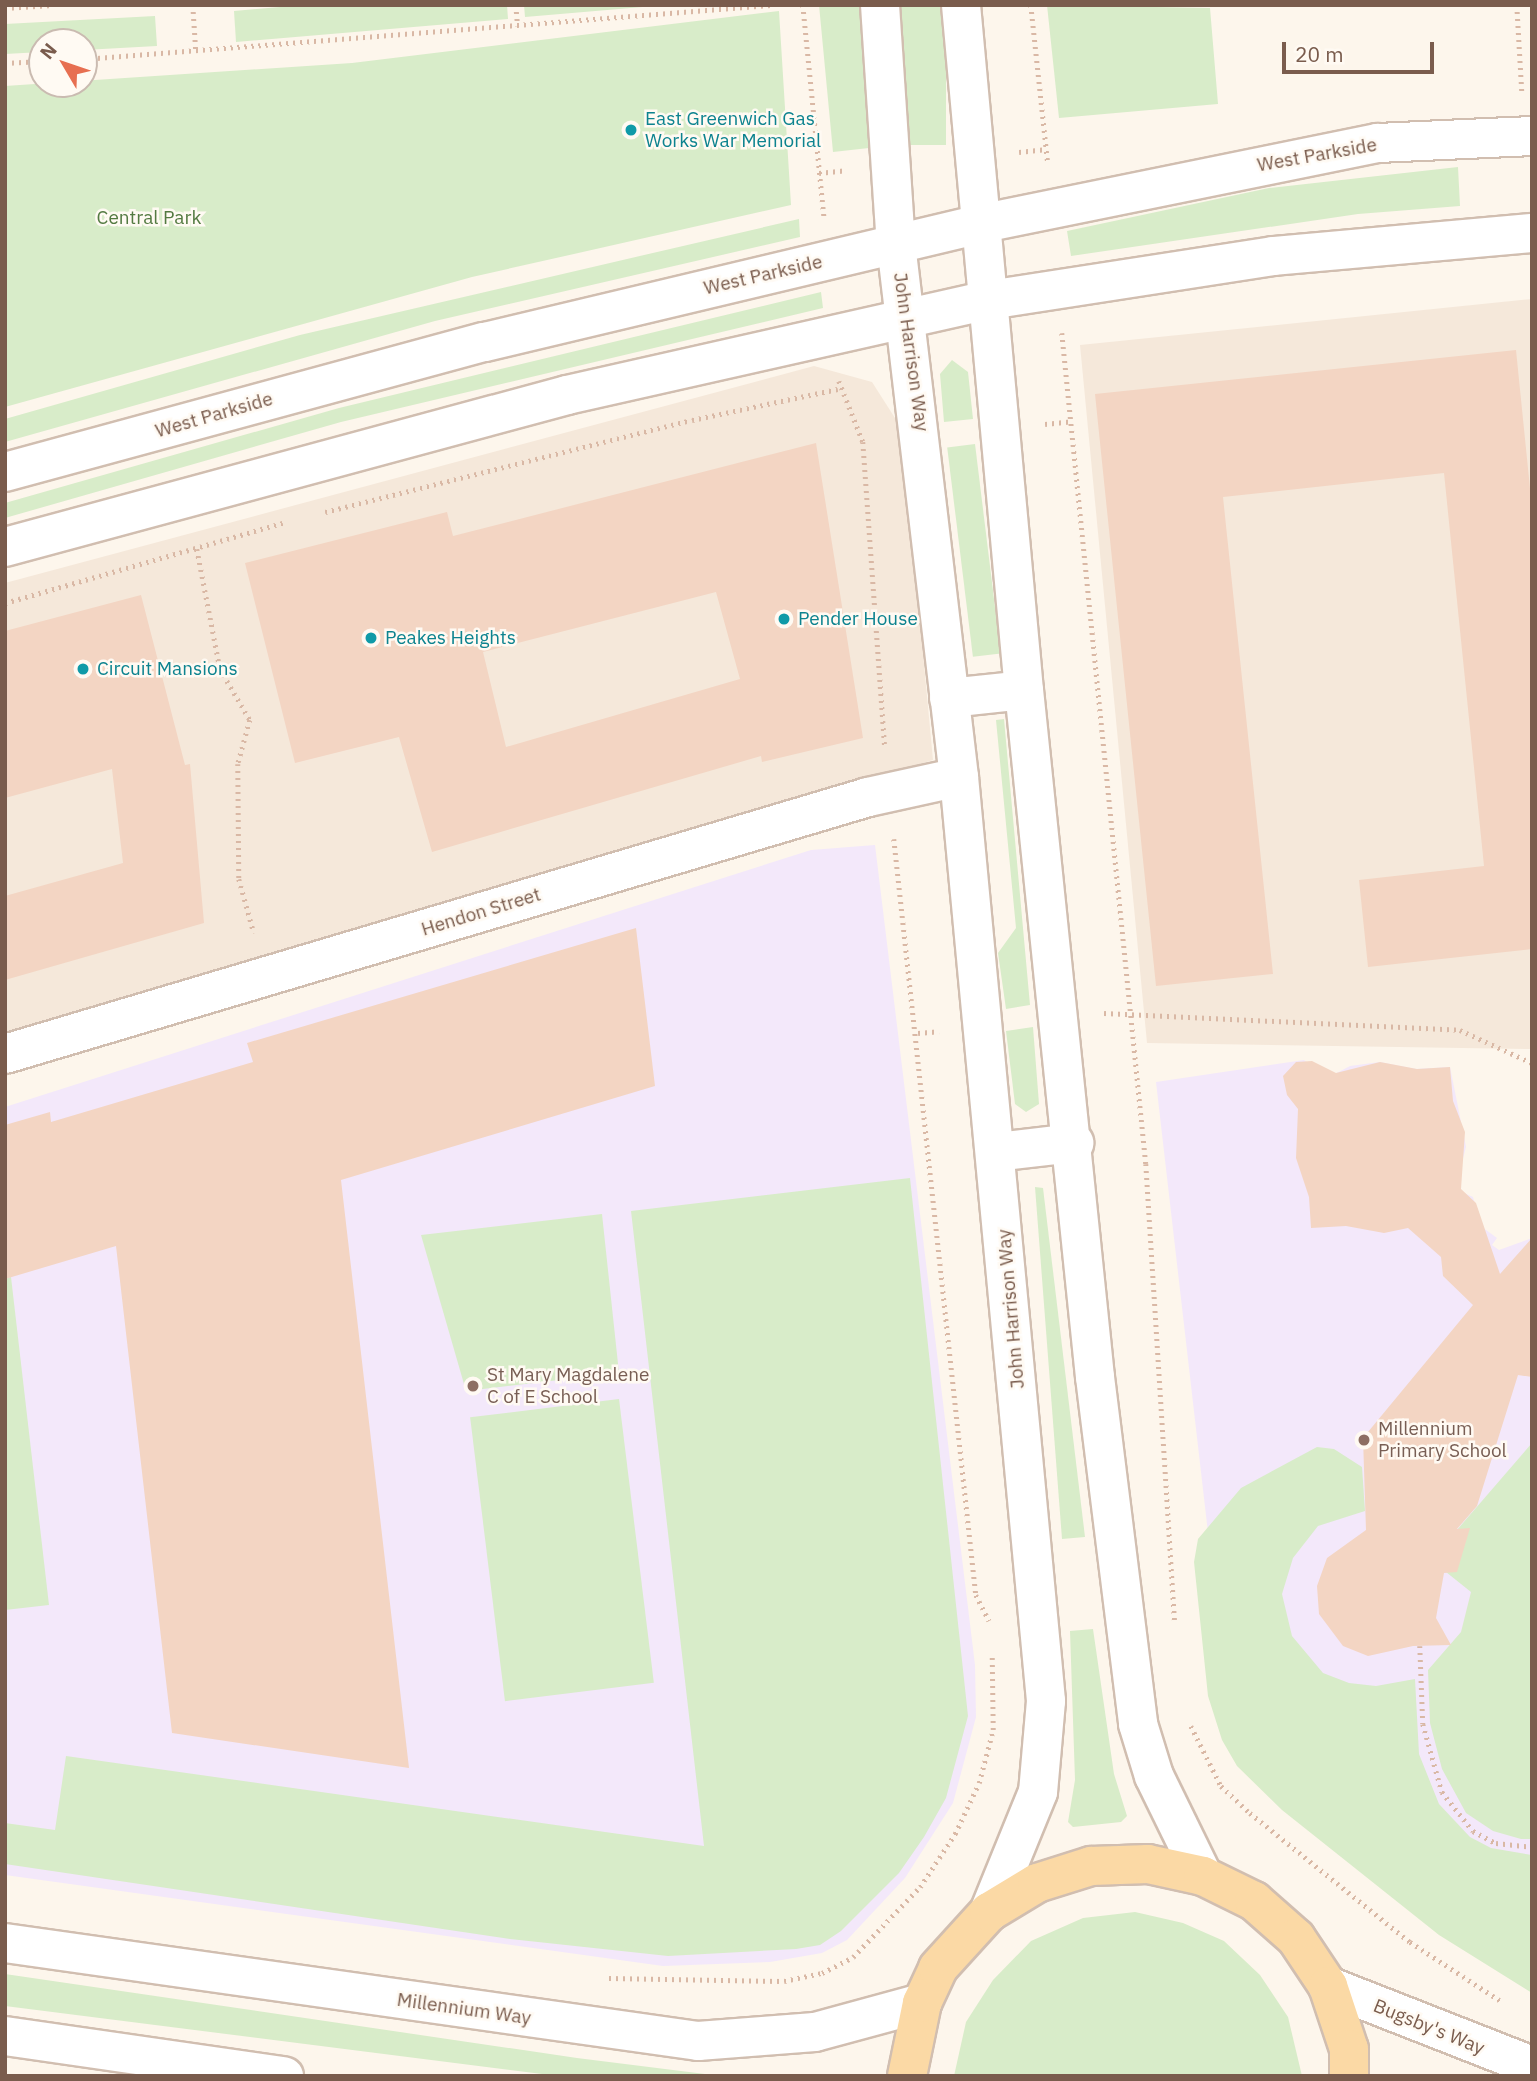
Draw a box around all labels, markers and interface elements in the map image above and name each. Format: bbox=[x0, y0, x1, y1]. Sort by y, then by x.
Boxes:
north arrow bbox=[28, 28, 98, 98]
scale bar bbox=[1285, 28, 1437, 72]
text: N bbox=[35, 38, 62, 64]
text: 20 m bbox=[1295, 40, 1344, 68]
place label: East Greenwich Gas Works War Memorial bbox=[645, 108, 821, 152]
marker: East Greenwich Gas Works War Memorial bbox=[623, 122, 639, 138]
street label: West Parkside bbox=[1255, 133, 1379, 177]
park label: Central Park bbox=[97, 207, 201, 229]
street label: West Parkside bbox=[701, 250, 825, 300]
street label: John Harrison Way bbox=[889, 271, 933, 433]
street label: West Parkside bbox=[153, 387, 275, 443]
place label: Pender House bbox=[798, 608, 918, 630]
marker: Pender House bbox=[776, 611, 792, 627]
place label: Peakes Heights bbox=[385, 627, 516, 649]
marker: Peakes Heights bbox=[363, 630, 379, 646]
place label: Circuit Mansions bbox=[97, 658, 238, 680]
marker: Circuit Mansions bbox=[75, 661, 91, 677]
street label: Hendon Street bbox=[419, 883, 543, 941]
street label: John Harrison Way bbox=[993, 1228, 1029, 1390]
place label: St Mary Magdalene C of E School bbox=[487, 1364, 649, 1408]
marker: St Mary Magdalene C of E School bbox=[465, 1378, 481, 1394]
place label: Millennium Primary School bbox=[1378, 1418, 1507, 1462]
marker: Millennium Primary School bbox=[1356, 1432, 1372, 1448]
street label: Millennium Way bbox=[395, 1988, 533, 2030]
street label: Bugsby's Way bbox=[1370, 1994, 1488, 2060]

